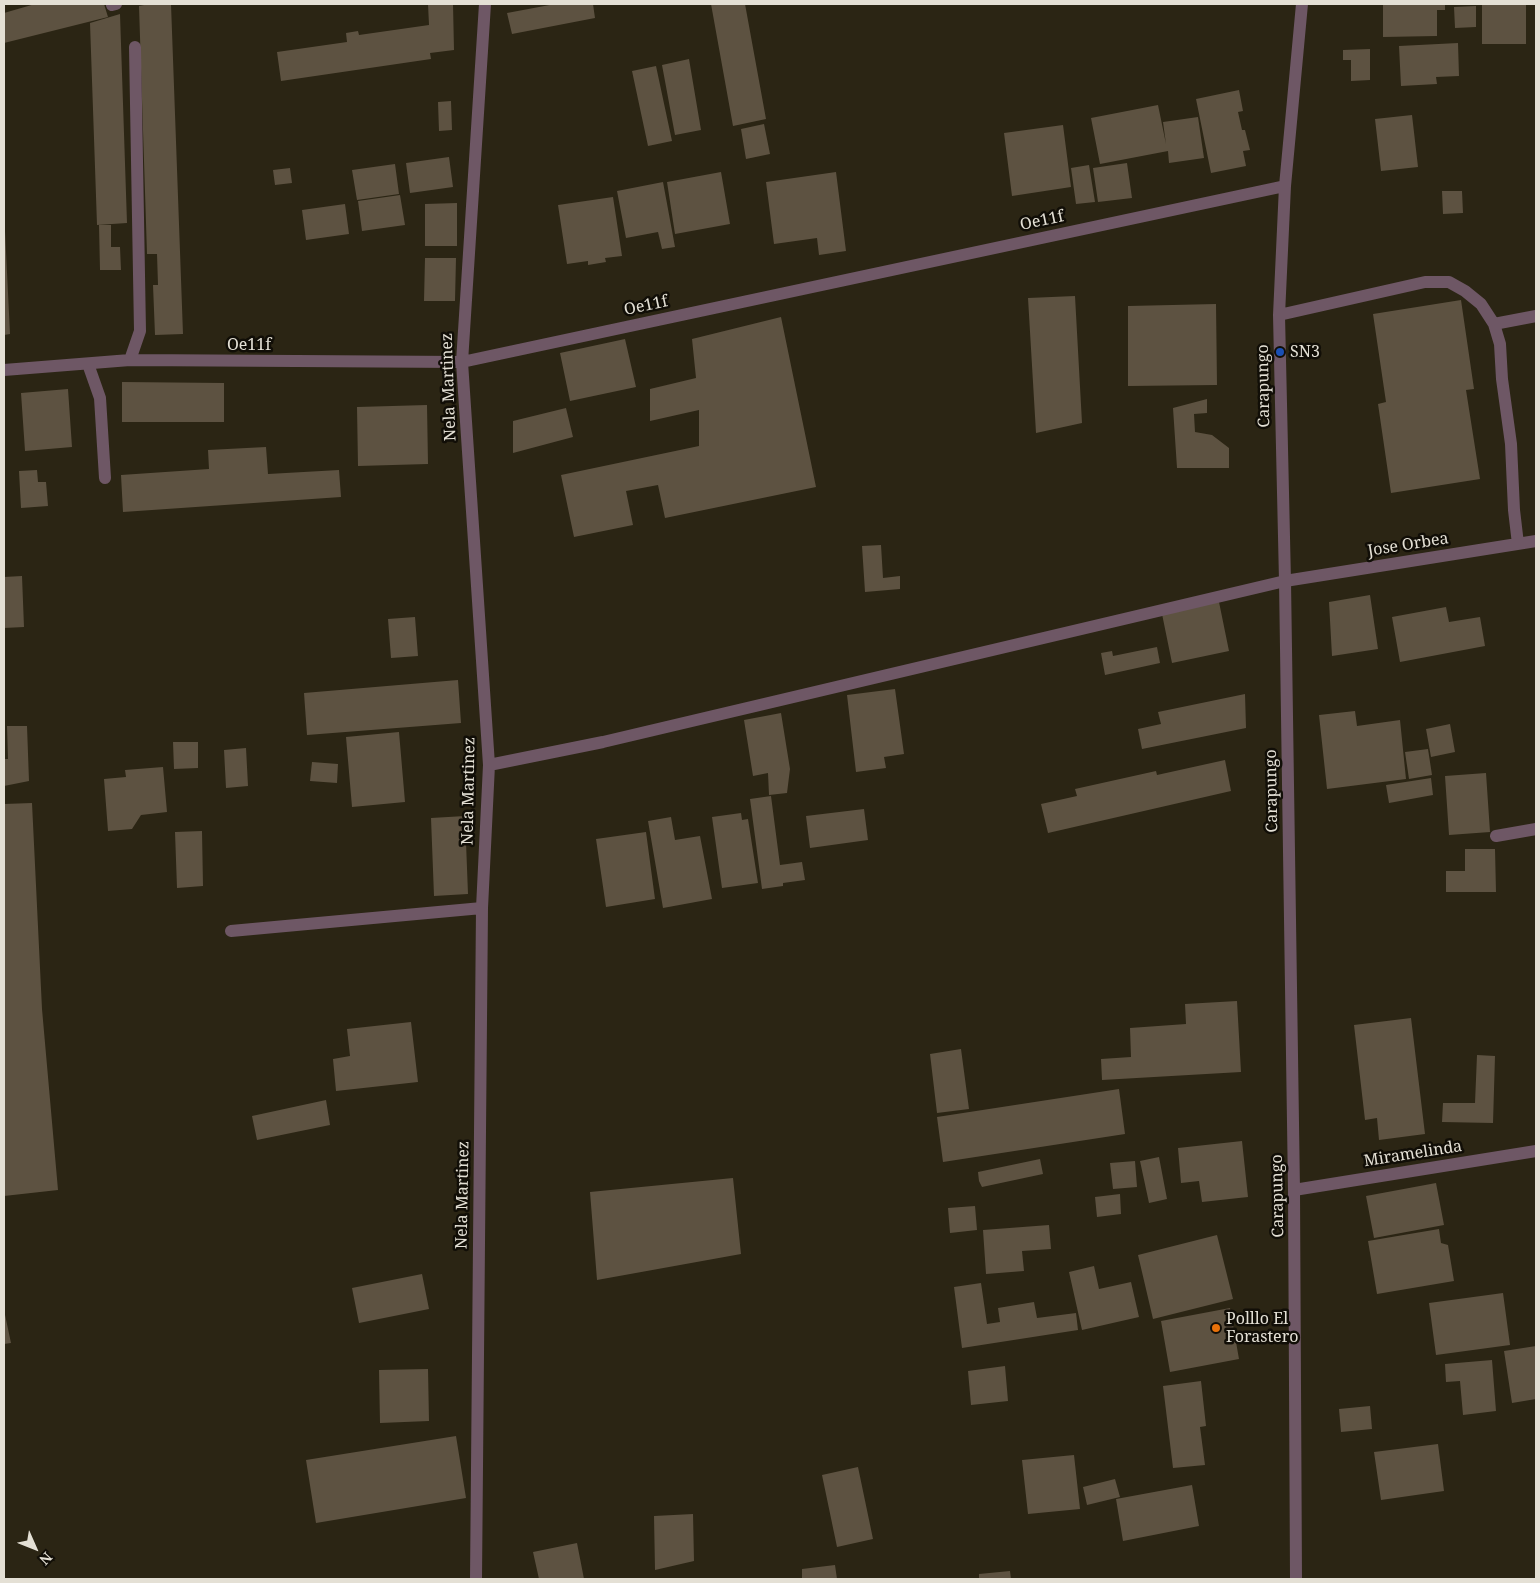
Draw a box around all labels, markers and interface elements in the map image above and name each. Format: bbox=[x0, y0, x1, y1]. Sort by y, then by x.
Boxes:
street label: Oe11f bbox=[1018, 207, 1066, 235]
street label: Oe11f bbox=[622, 292, 670, 320]
street label: Nela Martinez bbox=[438, 333, 460, 441]
street label: Oe11f bbox=[227, 335, 271, 355]
place label: SN3 bbox=[1290, 342, 1320, 362]
street label: Carapungo bbox=[1254, 344, 1274, 428]
marker: SN3 bbox=[1274, 346, 1286, 358]
street label: Jose Orbea bbox=[1366, 529, 1450, 561]
street label: Nela Martinez bbox=[458, 737, 480, 845]
street label: Carapungo bbox=[1262, 749, 1282, 833]
street label: Miramelinda bbox=[1362, 1137, 1464, 1171]
street label: Nela Martinez bbox=[452, 1141, 474, 1249]
street label: Carapungo bbox=[1268, 1154, 1288, 1238]
place label: Polllo El Forastero bbox=[1226, 1309, 1298, 1347]
marker: Polllo El Forastero bbox=[1210, 1322, 1222, 1334]
north arrow bbox=[10, 1523, 60, 1573]
text: N bbox=[35, 1548, 57, 1569]

